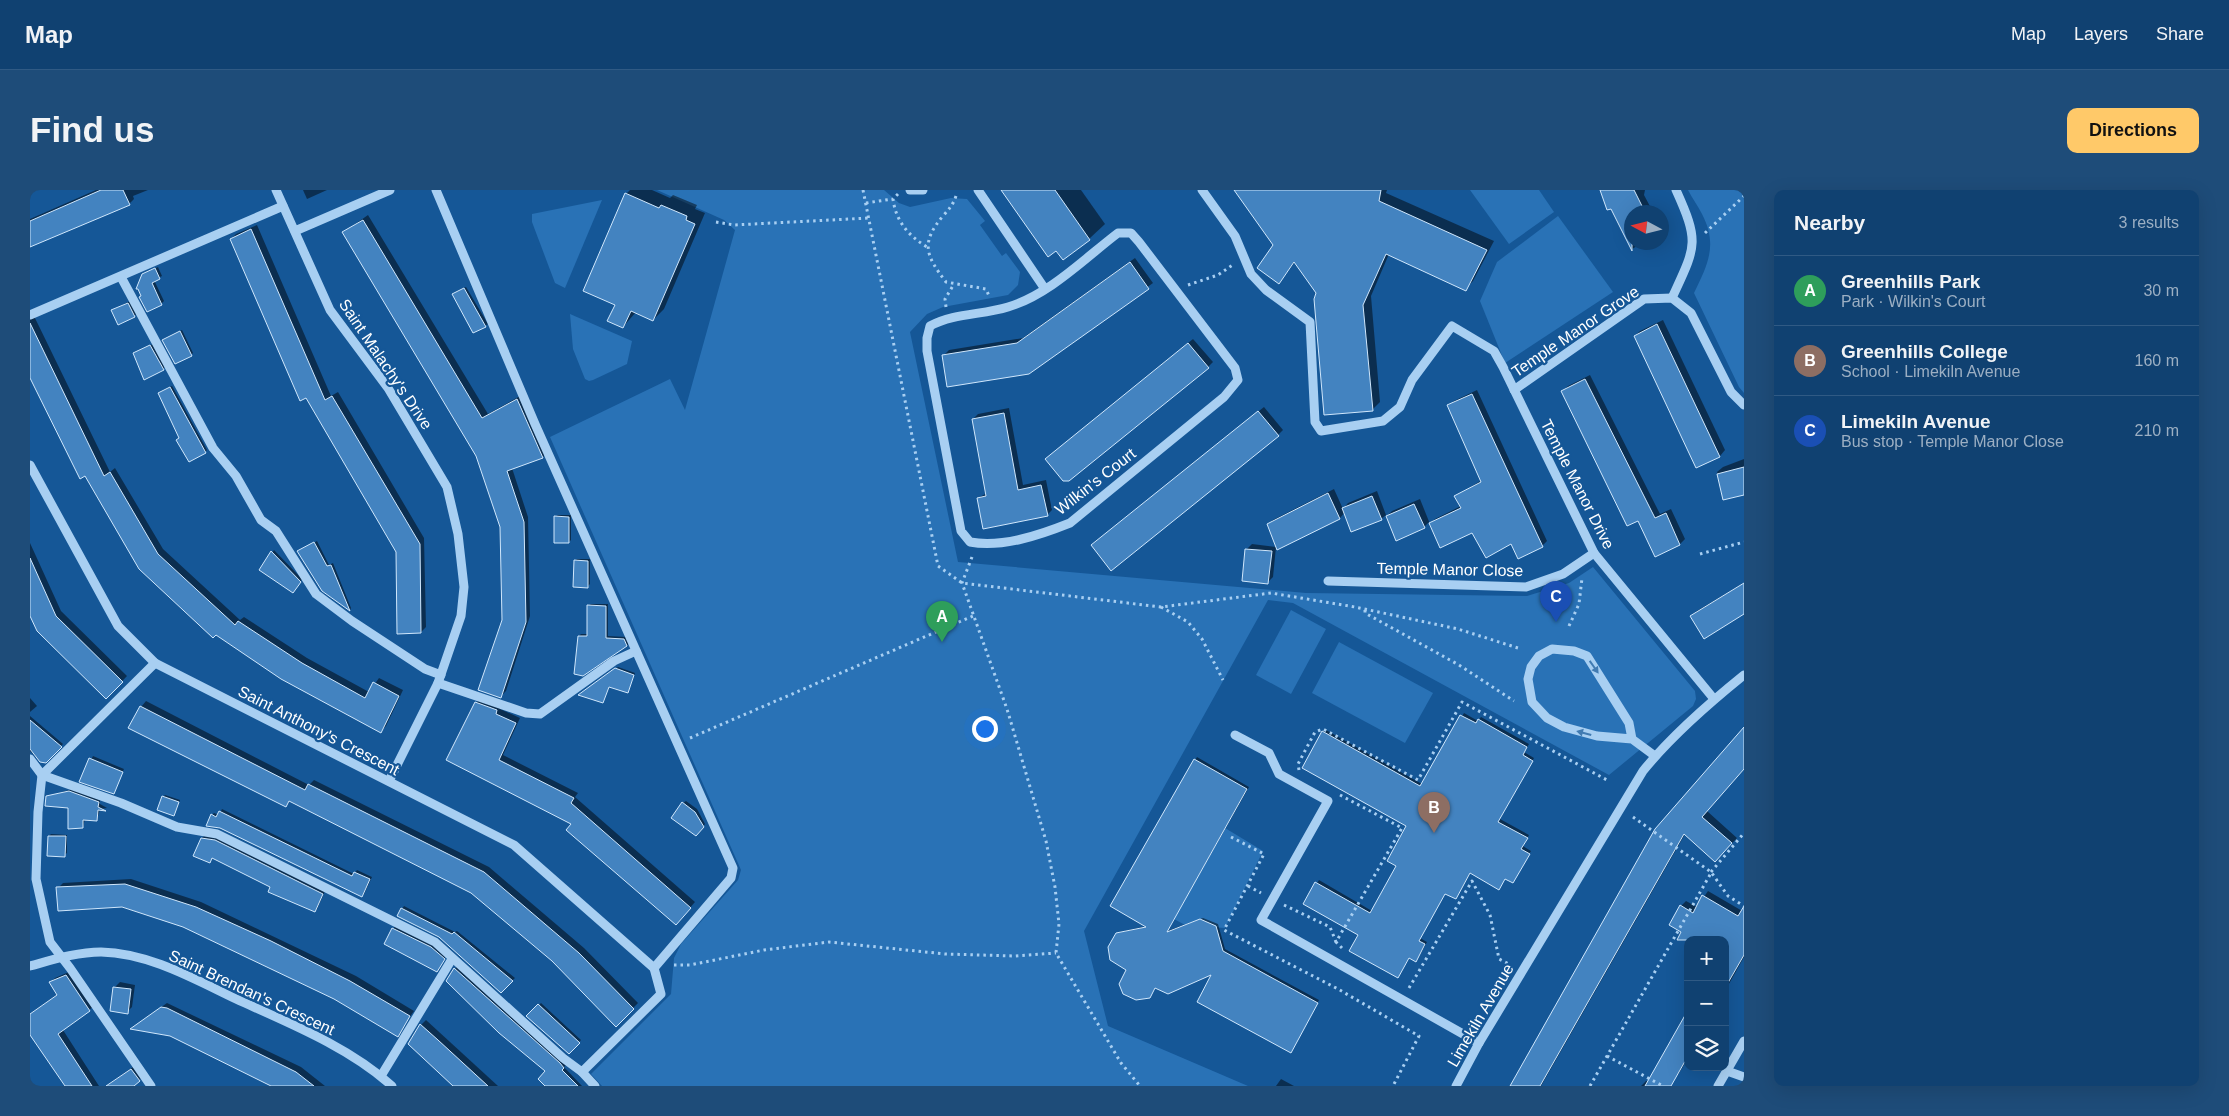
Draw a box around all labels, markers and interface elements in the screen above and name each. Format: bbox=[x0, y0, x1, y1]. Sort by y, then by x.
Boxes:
text: Map bbox=[25, 21, 73, 48]
text: Map bbox=[2011, 24, 2046, 44]
text: Layers bbox=[2074, 24, 2128, 44]
text: Share bbox=[2156, 24, 2204, 44]
button: Directions bbox=[2067, 108, 2199, 153]
text: Find us bbox=[30, 110, 154, 149]
north arrow bbox=[1624, 205, 1669, 250]
text: Nearby bbox=[1794, 211, 1865, 234]
text: 3 results bbox=[2119, 214, 2179, 231]
text: Greenhills Park bbox=[1841, 271, 1980, 292]
text: A bbox=[1804, 282, 1816, 299]
text: 30 m bbox=[2143, 282, 2179, 299]
street label: Temple Manor Grove bbox=[1509, 283, 1642, 380]
text: Park · Wilkin's Court bbox=[1841, 293, 1985, 310]
street label: Saint Malachy's Drive bbox=[336, 296, 436, 433]
text: Greenhills College bbox=[1841, 341, 2008, 362]
text: B bbox=[1804, 352, 1816, 369]
text: 160 m bbox=[2135, 352, 2179, 369]
text: School · Limekiln Avenue bbox=[1841, 363, 2020, 380]
text: Limekiln Avenue bbox=[1841, 411, 1991, 432]
street label: Temple Manor Drive bbox=[1537, 417, 1618, 552]
text: C bbox=[1804, 422, 1816, 439]
text: 210 m bbox=[2135, 422, 2179, 439]
text: Bus stop · Temple Manor Close bbox=[1841, 433, 2064, 450]
street label: Wilkin's Court bbox=[1052, 444, 1139, 518]
street label: Temple Manor Close bbox=[1376, 560, 1524, 579]
pin: C bbox=[1540, 581, 1572, 622]
pin: A bbox=[926, 601, 958, 642]
one-way arrow bbox=[1589, 660, 1599, 674]
street label: Saint Anthony's Crescent bbox=[235, 682, 403, 779]
your location bbox=[972, 716, 998, 742]
one-way arrow bbox=[1577, 728, 1592, 736]
pin: B bbox=[1418, 792, 1450, 833]
map controls bbox=[1684, 936, 1729, 1071]
button: + bbox=[1684, 936, 1729, 981]
street label: Saint Brendan's Crescent bbox=[166, 947, 338, 1039]
street label: Limekiln Avenue bbox=[1444, 961, 1517, 1070]
button: − bbox=[1684, 981, 1729, 1026]
button: layers bbox=[1684, 1026, 1729, 1071]

